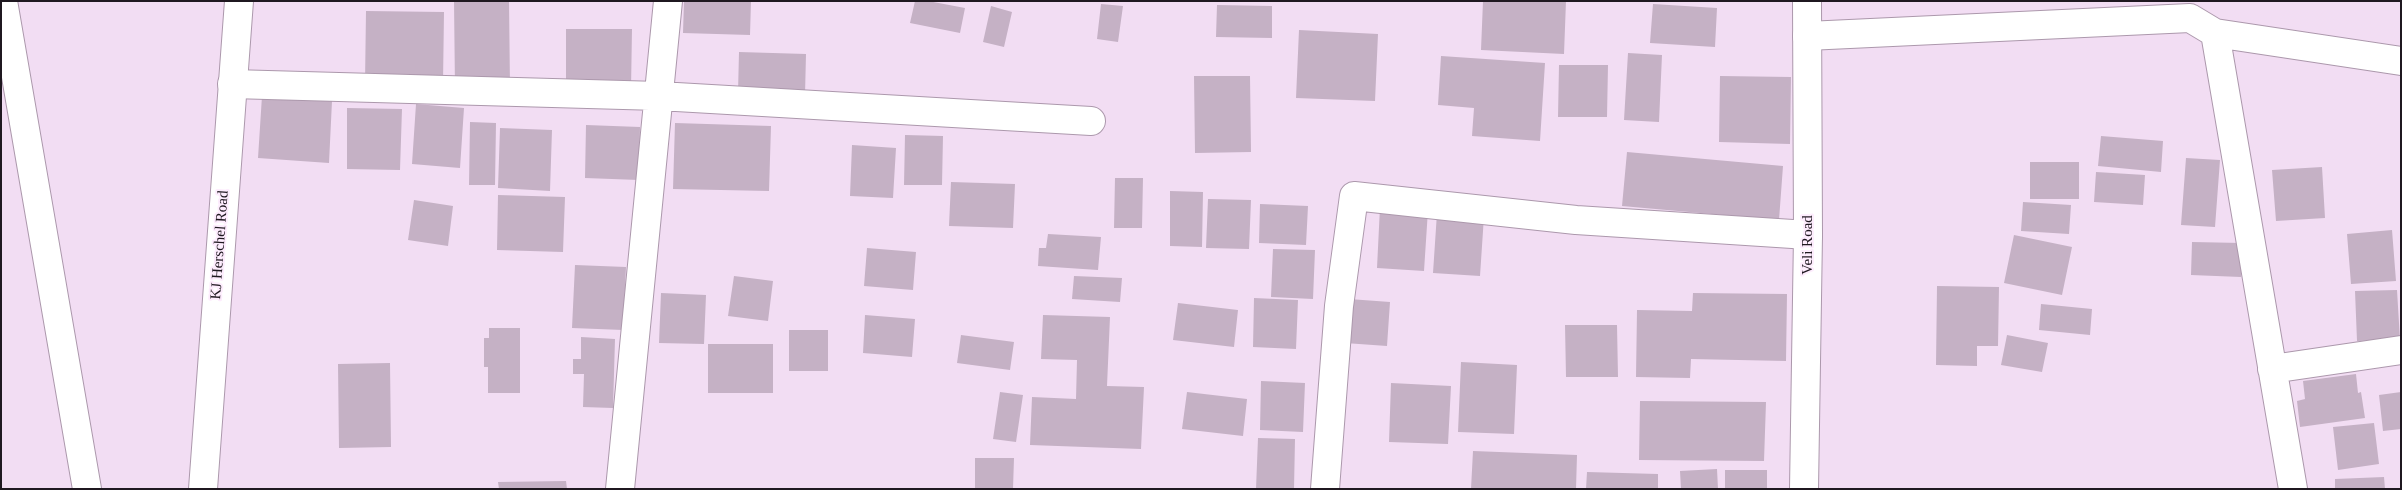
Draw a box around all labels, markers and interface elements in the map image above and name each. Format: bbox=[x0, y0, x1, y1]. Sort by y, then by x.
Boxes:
street label: KJ Herschel Road bbox=[207, 190, 233, 300]
street label: Veli Road bbox=[1799, 215, 1817, 275]

